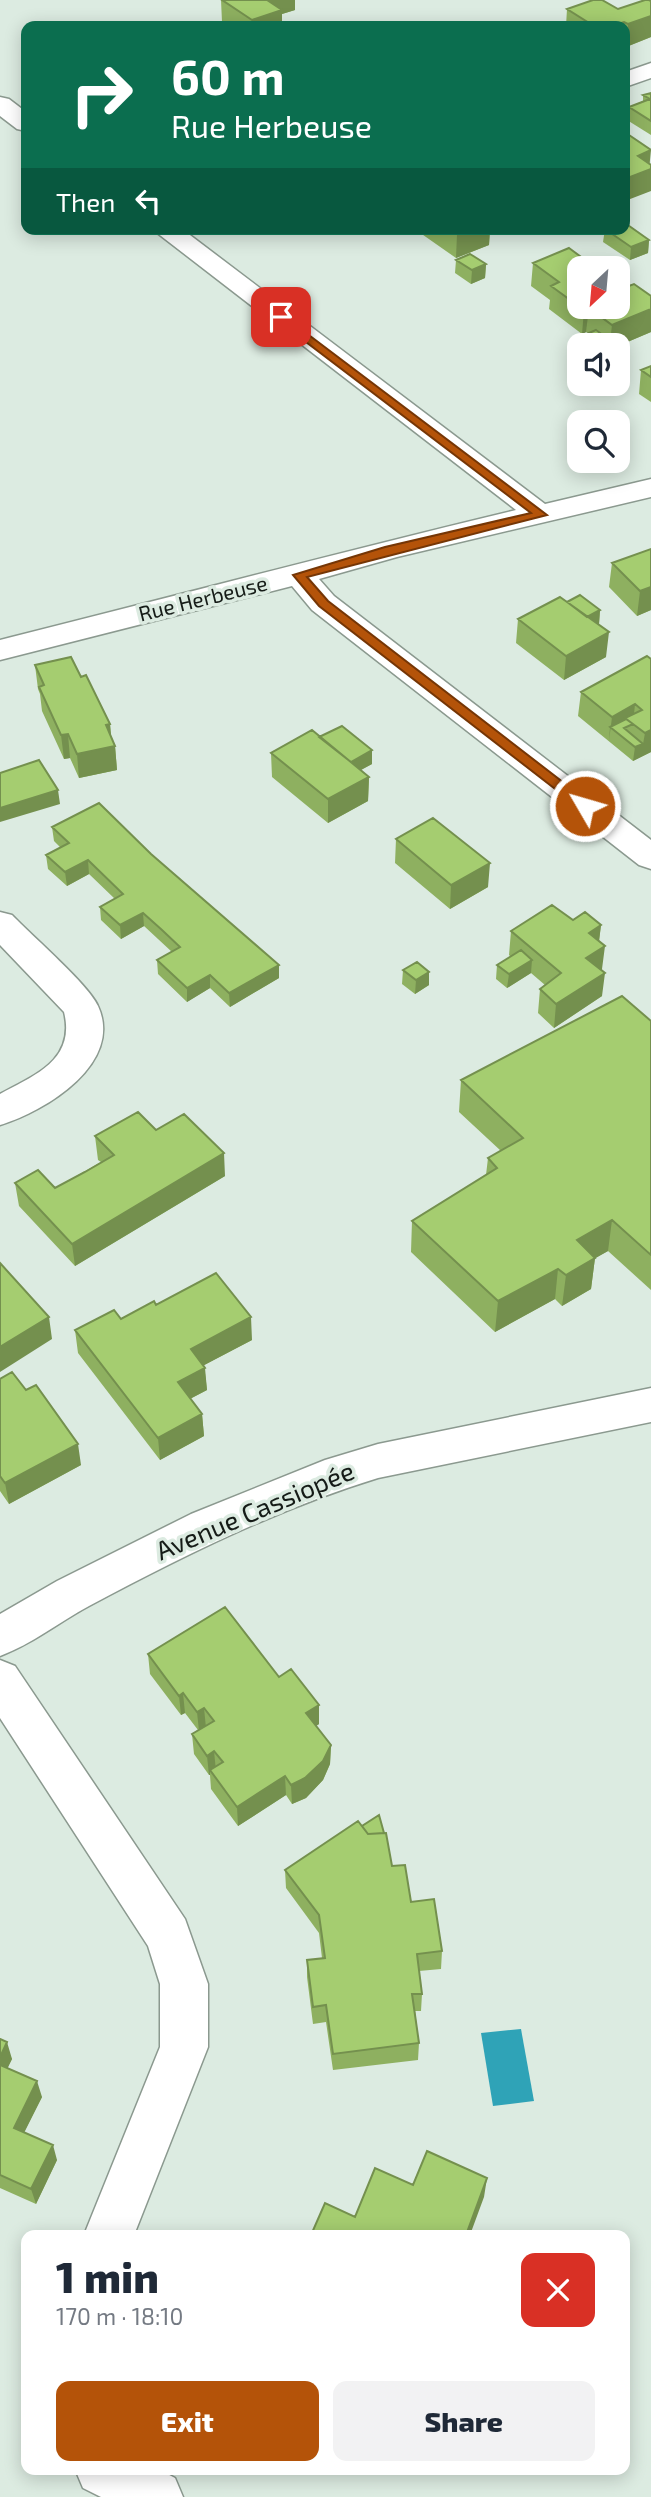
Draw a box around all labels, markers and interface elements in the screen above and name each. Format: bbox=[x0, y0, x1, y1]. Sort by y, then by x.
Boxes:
text: 60 m bbox=[171, 46, 285, 105]
icon: right bbox=[56, 49, 147, 140]
text: Rue Herbeuse bbox=[171, 106, 372, 144]
icon: left bbox=[129, 182, 167, 220]
text: Then bbox=[56, 186, 115, 217]
north arrow bbox=[567, 256, 630, 318]
map controls bbox=[567, 256, 630, 473]
pin bbox=[251, 287, 311, 347]
icon: arrive bbox=[262, 298, 300, 336]
button: sound bbox=[567, 333, 630, 396]
button: search bbox=[567, 410, 630, 473]
street label: Rue Herbeuse bbox=[136, 569, 270, 626]
position arrow bbox=[548, 769, 622, 843]
street label: Avenue Cassiopée bbox=[150, 1454, 358, 1565]
text: 1 min bbox=[56, 2251, 159, 2301]
button: close bbox=[521, 2253, 595, 2327]
text: 170 m · 18:10 bbox=[56, 2302, 183, 2330]
button: Exit bbox=[56, 2381, 319, 2461]
button: Share bbox=[333, 2381, 595, 2461]

